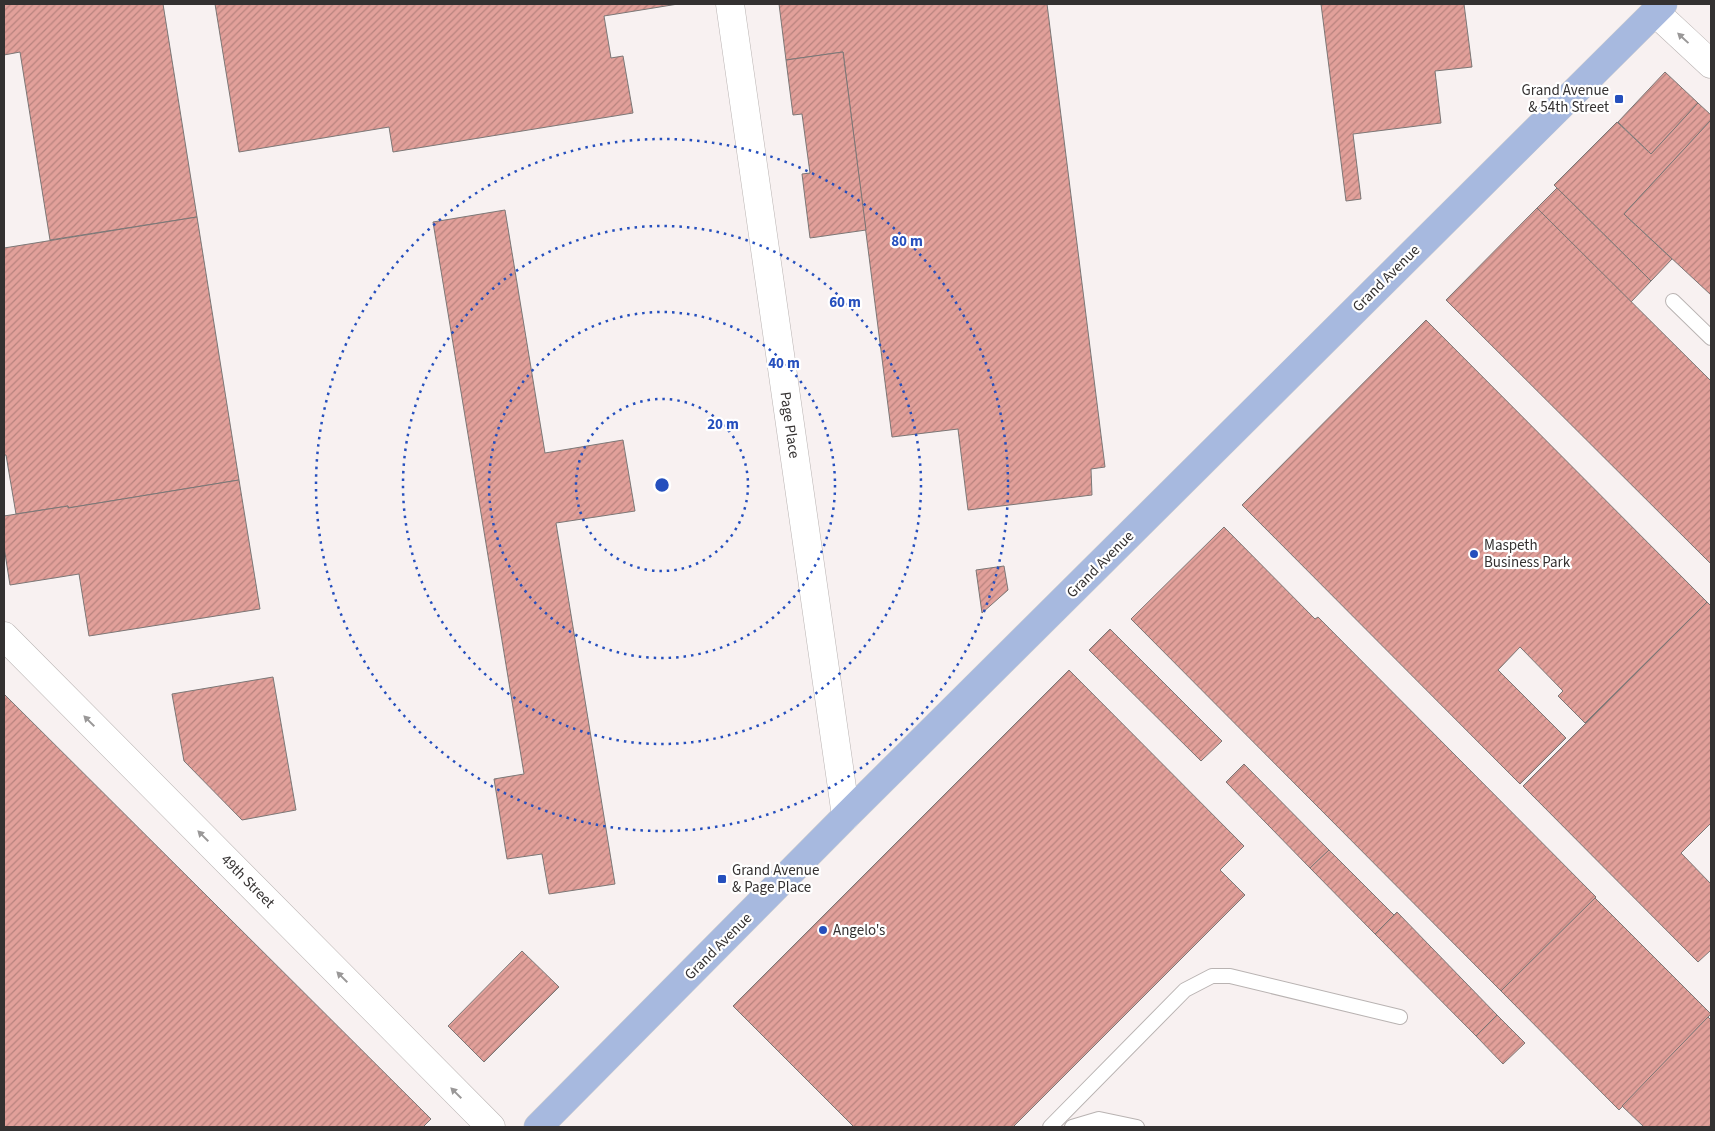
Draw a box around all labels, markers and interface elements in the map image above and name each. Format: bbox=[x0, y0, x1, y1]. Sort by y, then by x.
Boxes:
one-way arrow bbox=[1678, 32, 1690, 44]
place label: Grand Avenue & 54th Street bbox=[1522, 80, 1609, 118]
marker: Grand Avenue & 54th Street bbox=[1613, 93, 1625, 105]
text: 80 m bbox=[891, 231, 923, 252]
street label: Grand Avenue bbox=[1348, 240, 1425, 317]
text: 60 m bbox=[829, 292, 861, 313]
text: 40 m bbox=[768, 353, 800, 374]
street label: Page Place bbox=[774, 390, 805, 460]
text: 20 m bbox=[707, 414, 739, 435]
centre of rings bbox=[653, 476, 671, 494]
street label: Grand Avenue bbox=[1062, 526, 1139, 603]
place label: Maspeth Business Park bbox=[1484, 535, 1571, 573]
marker: Maspeth Business Park bbox=[1468, 548, 1480, 560]
one-way arrow bbox=[83, 715, 95, 727]
one-way arrow bbox=[198, 831, 210, 843]
street label: 49th Street bbox=[216, 850, 279, 913]
place label: Grand Avenue & Page Place bbox=[732, 860, 819, 898]
marker: Grand Avenue & Page Place bbox=[716, 873, 728, 885]
street label: Grand Avenue bbox=[680, 908, 757, 985]
place label: Angelo's bbox=[833, 920, 885, 941]
marker: Angelo's bbox=[817, 924, 829, 936]
one-way arrow bbox=[336, 971, 348, 983]
one-way arrow bbox=[451, 1087, 463, 1099]

